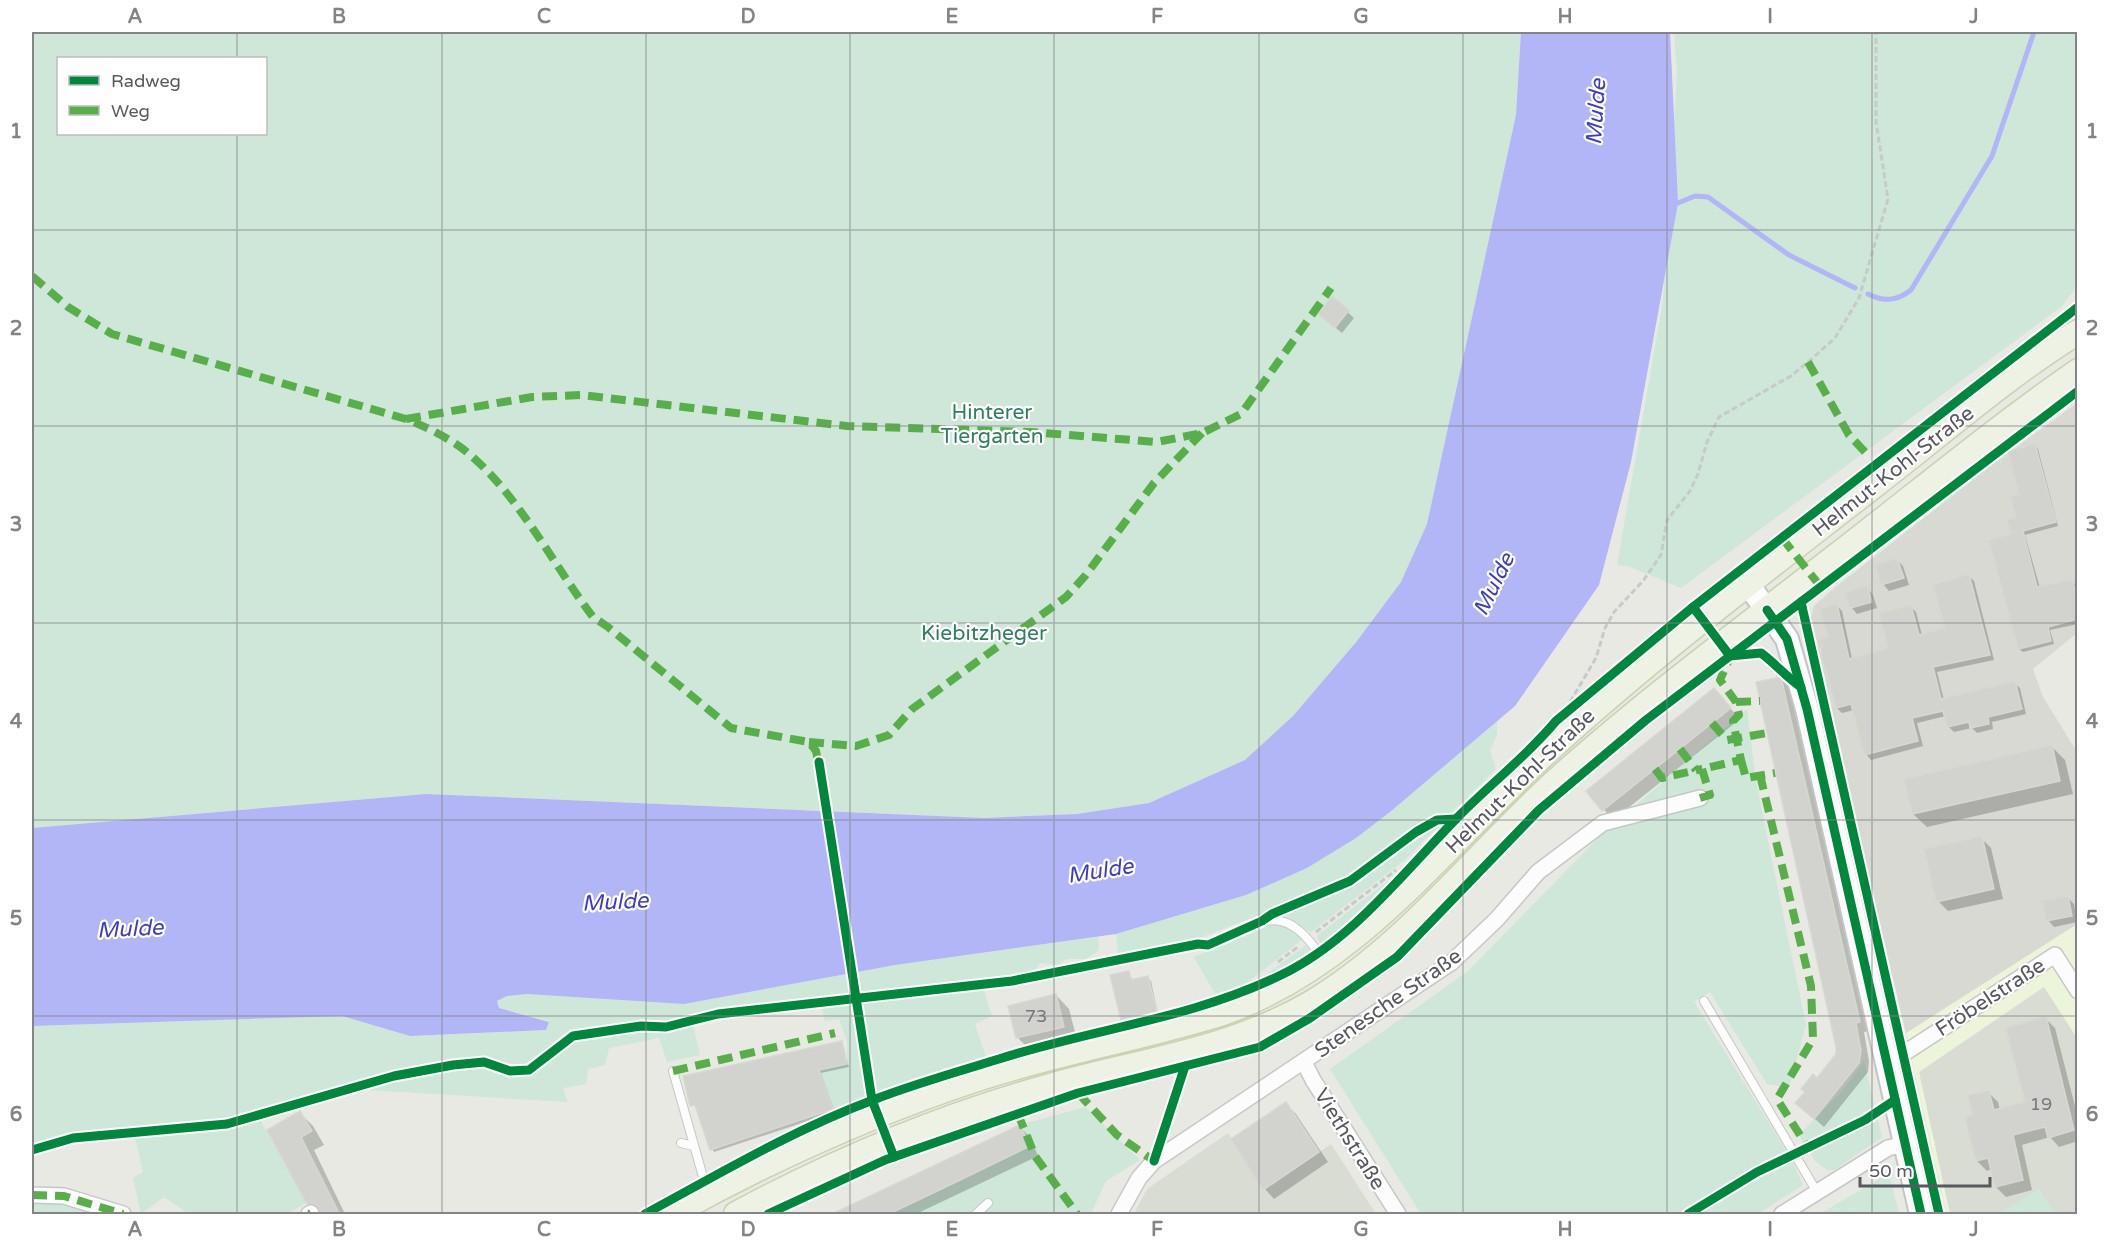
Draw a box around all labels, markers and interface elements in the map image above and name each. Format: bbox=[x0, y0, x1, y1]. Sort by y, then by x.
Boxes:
text: A bbox=[128, 5, 143, 29]
text: B bbox=[332, 5, 346, 29]
text: C bbox=[537, 5, 551, 29]
text: D bbox=[740, 5, 756, 29]
text: E bbox=[946, 5, 959, 29]
text: F bbox=[1151, 5, 1163, 29]
text: G bbox=[1353, 5, 1369, 29]
text: H bbox=[1557, 5, 1573, 29]
text: I bbox=[1767, 5, 1773, 29]
text: J bbox=[1968, 5, 1979, 29]
legend bbox=[57, 57, 267, 135]
text: Radweg bbox=[111, 70, 181, 92]
water label: Mulde bbox=[1581, 77, 1611, 146]
text: Weg bbox=[111, 100, 150, 122]
text: 1 bbox=[10, 120, 22, 144]
text: 1 bbox=[2086, 120, 2098, 144]
text: 2 bbox=[10, 317, 22, 341]
text: 2 bbox=[2086, 317, 2098, 341]
park label: Hinterer Tiergarten bbox=[940, 400, 1044, 449]
street label: Helmut-Kohl-Straße bbox=[1808, 401, 1979, 542]
text: 3 bbox=[10, 513, 22, 537]
text: 3 bbox=[2086, 513, 2098, 537]
water label: Mulde bbox=[1468, 548, 1521, 620]
park label: Kiebitzheger bbox=[921, 621, 1047, 646]
street label: Helmut-Kohl-Straße bbox=[1440, 704, 1600, 859]
text: 4 bbox=[10, 710, 23, 734]
text: 4 bbox=[2086, 710, 2099, 734]
water label: Mulde bbox=[1065, 853, 1136, 889]
water label: Mulde bbox=[581, 887, 650, 917]
text: 5 bbox=[10, 907, 22, 931]
text: 5 bbox=[2086, 907, 2098, 931]
water label: Mulde bbox=[96, 914, 165, 944]
street label: Stenesche Straße bbox=[1310, 943, 1467, 1063]
street label: Fröbelstraße bbox=[1931, 953, 2050, 1042]
house number: 73 bbox=[1025, 1005, 1047, 1027]
street label: Viethstraße bbox=[1309, 1084, 1391, 1195]
house number: 19 bbox=[2030, 1093, 2052, 1115]
text: 6 bbox=[10, 1103, 22, 1127]
text: 6 bbox=[2086, 1103, 2098, 1127]
scale bar bbox=[1860, 1150, 1990, 1188]
text: 50 m bbox=[1869, 1160, 1913, 1182]
text: A bbox=[128, 1218, 143, 1242]
text: B bbox=[332, 1218, 346, 1242]
text: C bbox=[537, 1218, 551, 1242]
text: D bbox=[740, 1218, 756, 1242]
text: E bbox=[946, 1218, 959, 1242]
text: F bbox=[1151, 1218, 1163, 1242]
text: G bbox=[1353, 1218, 1369, 1242]
text: H bbox=[1557, 1218, 1573, 1242]
text: I bbox=[1767, 1218, 1773, 1242]
text: J bbox=[1968, 1218, 1979, 1242]

